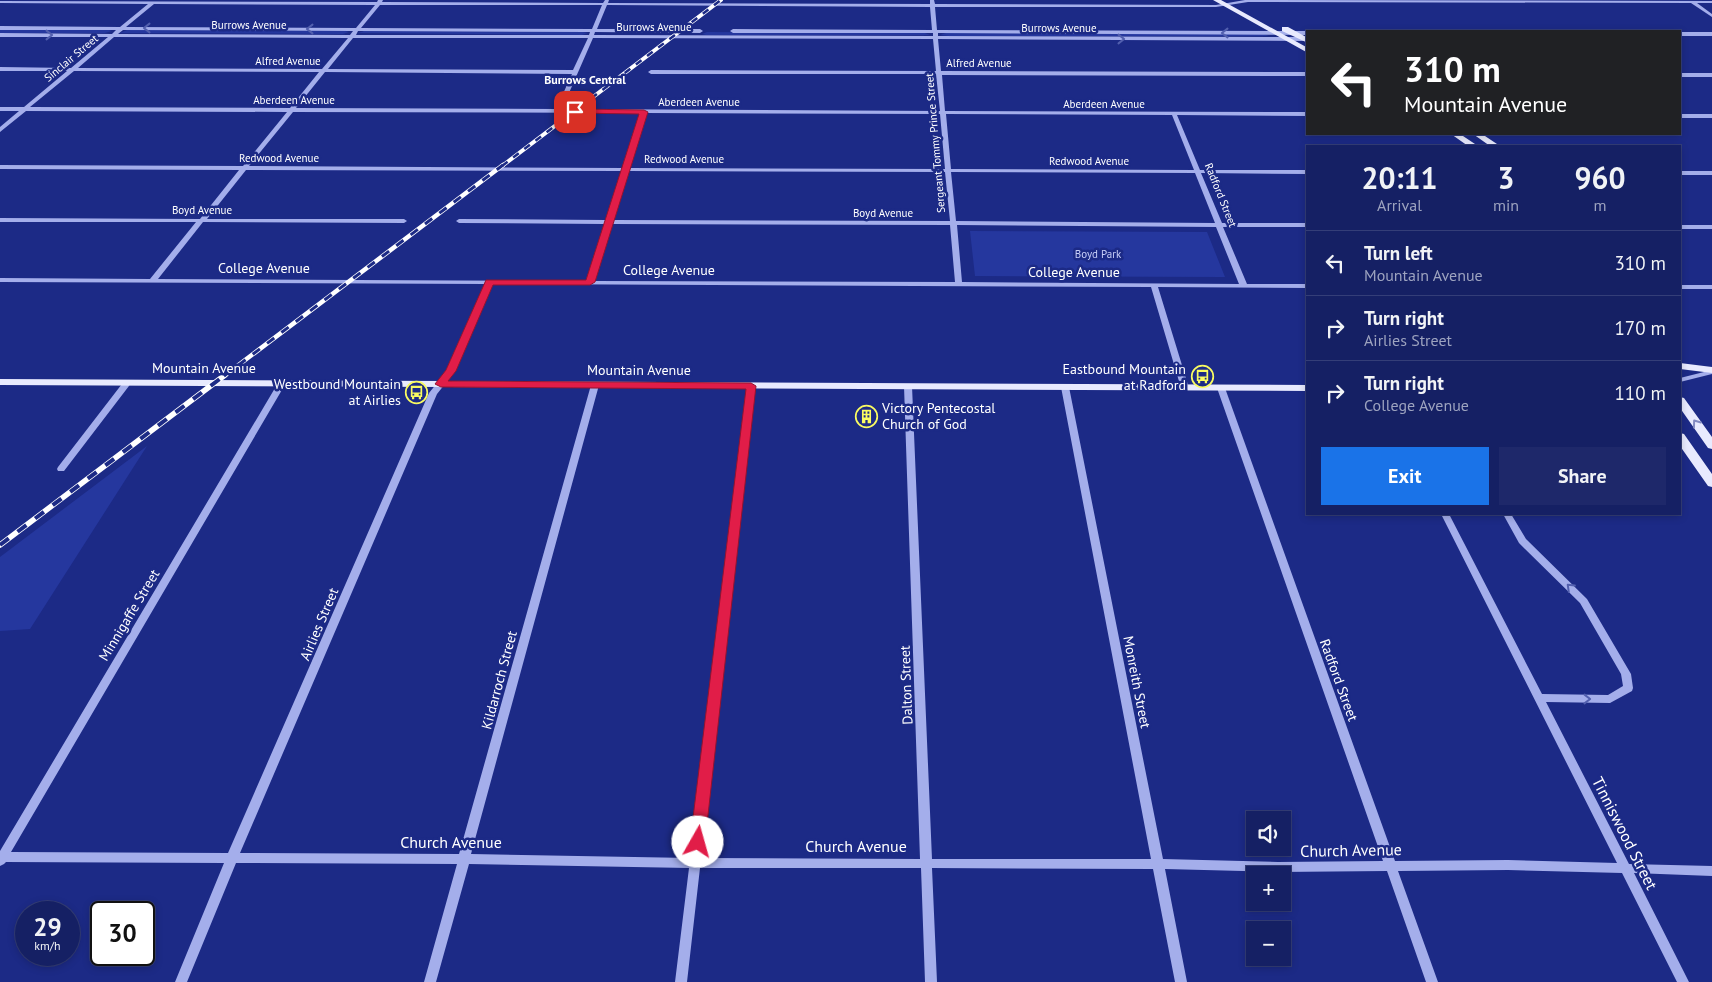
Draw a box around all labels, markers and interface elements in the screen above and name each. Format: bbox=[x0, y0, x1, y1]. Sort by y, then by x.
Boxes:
street label: Burrows Avenue bbox=[211, 18, 287, 32]
street label: Burrows Avenue bbox=[616, 20, 692, 34]
street label: Burrows Avenue bbox=[1021, 21, 1097, 35]
one-way arrow bbox=[143, 23, 151, 33]
one-way arrow bbox=[306, 24, 314, 34]
one-way arrow bbox=[1221, 28, 1228, 38]
one-way arrow bbox=[45, 30, 53, 40]
street label: Sinclair Street bbox=[41, 31, 101, 85]
one-way arrow bbox=[1118, 34, 1125, 44]
text: 310 m bbox=[1404, 46, 1501, 92]
icon: left bbox=[1321, 50, 1386, 115]
street label: Alfred Avenue bbox=[255, 54, 321, 68]
street label: Alfred Avenue bbox=[946, 56, 1012, 70]
district label: Burrows Central bbox=[544, 72, 626, 87]
street label: Sergeant Tommy Prince Street bbox=[922, 72, 948, 214]
text: Mountain Avenue bbox=[1404, 90, 1567, 118]
pin bbox=[554, 91, 596, 133]
street label: Aberdeen Avenue bbox=[253, 93, 335, 107]
street label: Aberdeen Avenue bbox=[658, 95, 740, 109]
street label: Aberdeen Avenue bbox=[1063, 97, 1145, 111]
icon: arrive bbox=[561, 98, 589, 126]
street label: Redwood Avenue bbox=[239, 151, 319, 165]
street label: Redwood Avenue bbox=[644, 152, 724, 166]
street label: Redwood Avenue bbox=[1049, 154, 1129, 168]
text: 20:11 bbox=[1361, 158, 1438, 197]
text: 3 bbox=[1498, 158, 1515, 197]
text: 960 bbox=[1574, 158, 1626, 197]
street label: Radford Street bbox=[1202, 161, 1240, 229]
text: Arrival bbox=[1377, 195, 1422, 215]
text: min bbox=[1493, 195, 1519, 215]
text: m bbox=[1594, 195, 1607, 215]
street label: Boyd Avenue bbox=[172, 203, 232, 217]
street label: Boyd Avenue bbox=[853, 206, 913, 220]
text: Turn left bbox=[1364, 241, 1433, 265]
park label: Boyd Park bbox=[1075, 247, 1122, 261]
icon: left bbox=[1321, 249, 1349, 277]
text: 310 m bbox=[1614, 251, 1666, 275]
street label: College Avenue bbox=[218, 259, 310, 277]
street label: College Avenue bbox=[623, 261, 715, 279]
street label: College Avenue bbox=[1028, 263, 1120, 281]
text: Mountain Avenue bbox=[1364, 265, 1483, 285]
text: Turn right bbox=[1364, 306, 1444, 330]
icon: right bbox=[1321, 314, 1349, 342]
text: 170 m bbox=[1614, 316, 1666, 340]
text: Airlies Street bbox=[1364, 330, 1452, 350]
street label: Mountain Avenue bbox=[152, 359, 256, 377]
place label: Eastbound Mountain at Radford bbox=[1062, 360, 1186, 394]
street label: Mountain Avenue bbox=[587, 361, 691, 379]
bus stop icon: Eastbound Mountain at Radford bbox=[1190, 365, 1214, 389]
text: Turn right bbox=[1364, 371, 1444, 395]
place label: Westbound Mountain at Airlies bbox=[274, 375, 401, 409]
icon: right bbox=[1321, 379, 1349, 407]
bus stop icon: Westbound Mountain at Airlies bbox=[405, 380, 429, 404]
text: 110 m bbox=[1614, 381, 1666, 405]
text: College Avenue bbox=[1364, 395, 1469, 415]
place label: Victory Pentecostal Church of God bbox=[881, 399, 995, 433]
building icon: Victory Pentecostal Church of God bbox=[854, 404, 878, 428]
one-way arrow bbox=[1693, 419, 1702, 429]
button: Exit bbox=[1321, 447, 1489, 505]
button: Share bbox=[1499, 447, 1666, 505]
street label: Minnigaffe Street bbox=[95, 566, 164, 664]
one-way arrow bbox=[1567, 584, 1576, 593]
street label: Airlies Street bbox=[296, 585, 342, 663]
street label: Kildarroch Street bbox=[477, 628, 521, 731]
street label: Monreith Street bbox=[1119, 634, 1155, 730]
street label: Radford Street bbox=[1316, 636, 1362, 724]
street label: Dalton Street bbox=[896, 645, 916, 725]
one-way arrow bbox=[1584, 694, 1591, 704]
street label: Tinniswood Street bbox=[1588, 773, 1662, 893]
map controls bbox=[1246, 811, 1291, 966]
button: sound bbox=[1246, 811, 1291, 856]
position arrow bbox=[671, 815, 723, 867]
street label: Church Avenue bbox=[400, 832, 502, 852]
street label: Church Avenue bbox=[805, 836, 907, 856]
street label: Church Avenue bbox=[1300, 839, 1402, 861]
button: + bbox=[1246, 866, 1291, 911]
speed limit sign: 30 bbox=[90, 901, 155, 966]
text: 29 bbox=[33, 911, 62, 943]
button: − bbox=[1246, 921, 1291, 966]
text: km/h bbox=[34, 938, 61, 953]

